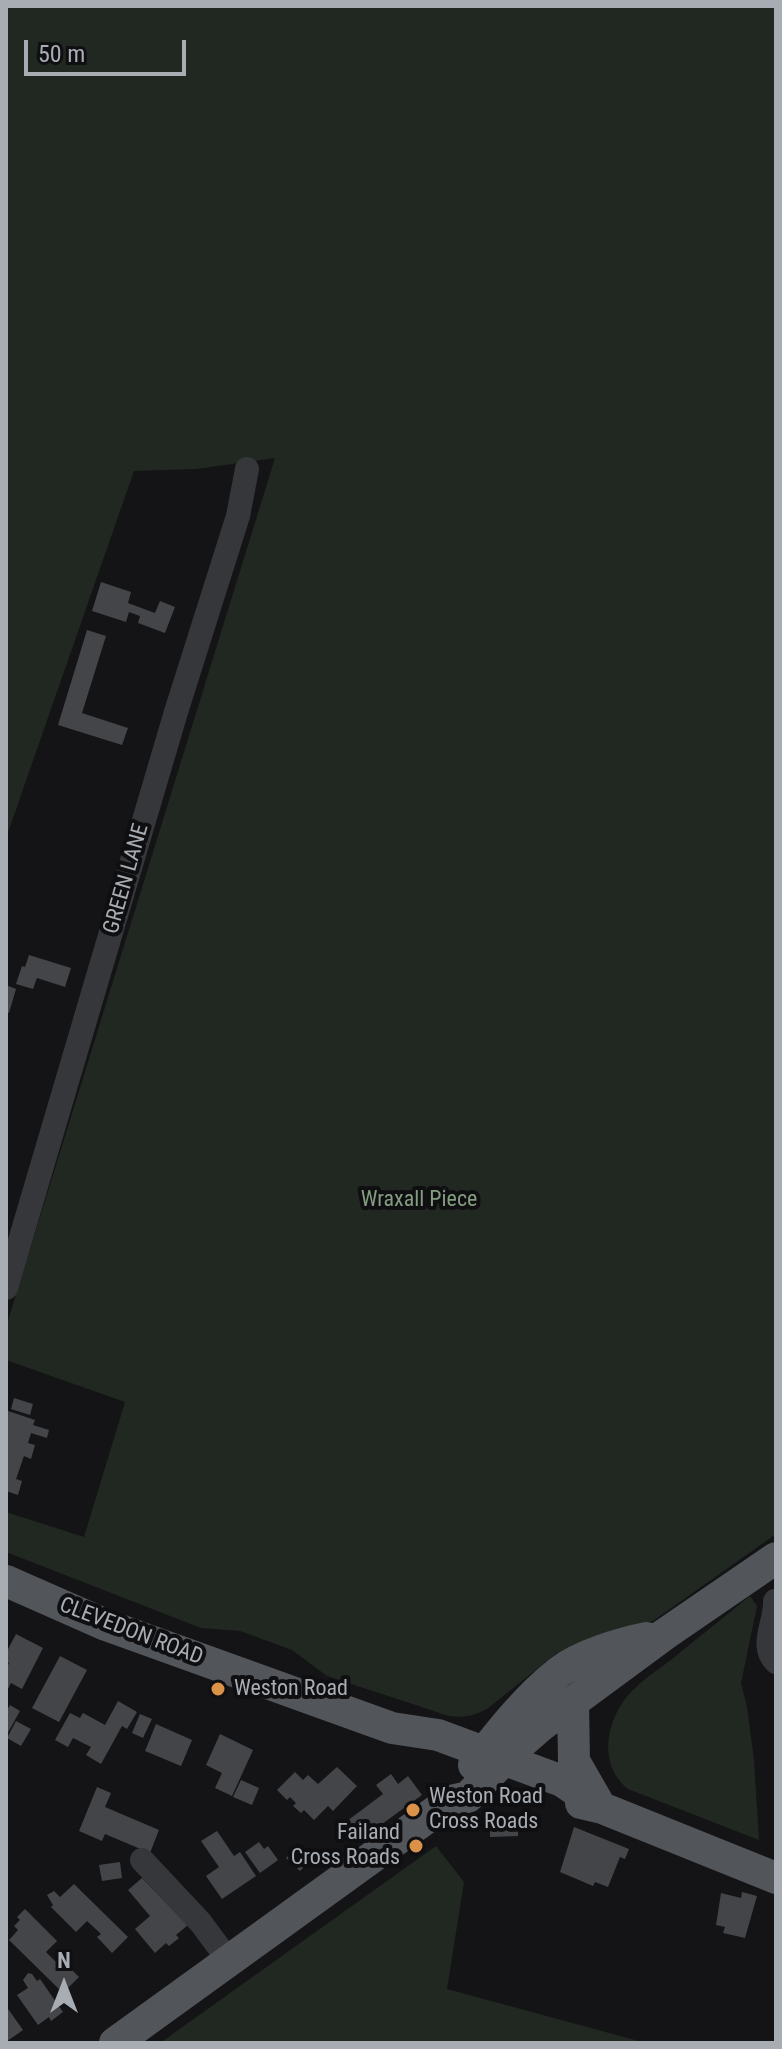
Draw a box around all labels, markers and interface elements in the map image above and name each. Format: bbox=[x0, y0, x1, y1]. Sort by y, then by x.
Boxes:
scale bar bbox=[28, 24, 190, 74]
text: 50 m bbox=[38, 40, 85, 68]
street label: GREEN LANE bbox=[99, 821, 155, 937]
park label: Wraxall Piece bbox=[361, 1187, 477, 1213]
street label: CLEVEDON ROAD bbox=[56, 1593, 206, 1671]
place label: Weston Road bbox=[234, 1676, 348, 1702]
marker: Weston Road bbox=[209, 1680, 227, 1698]
place label: Weston Road Cross Roads bbox=[429, 1784, 543, 1836]
marker: Weston Road Cross Roads bbox=[404, 1801, 422, 1819]
place label: Failand Cross Roads bbox=[291, 1820, 400, 1872]
marker: Failand Cross Roads bbox=[407, 1837, 425, 1855]
north arrow bbox=[24, 1945, 104, 2025]
text: N bbox=[57, 1948, 71, 1973]

